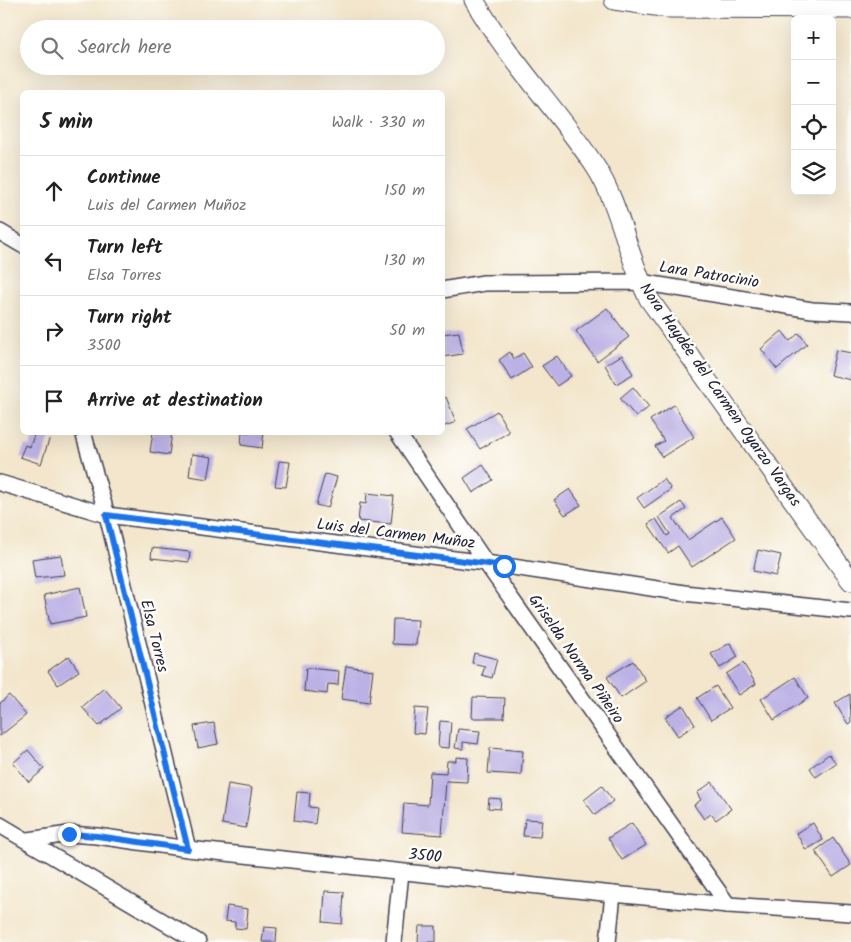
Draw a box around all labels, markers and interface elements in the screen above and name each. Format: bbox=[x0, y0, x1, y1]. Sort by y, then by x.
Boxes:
map controls bbox=[791, 15, 836, 195]
button: + bbox=[791, 15, 836, 60]
search box bbox=[20, 20, 445, 75]
text: Search here bbox=[78, 33, 172, 63]
icon: search bbox=[38, 34, 66, 62]
button: − bbox=[791, 60, 836, 105]
button: locate bbox=[791, 105, 836, 150]
text: 5 min bbox=[40, 106, 93, 139]
text: Walk · 330 m bbox=[332, 110, 425, 135]
button: layers bbox=[791, 150, 836, 195]
text: Continue bbox=[87, 163, 160, 193]
icon: ahead bbox=[40, 177, 68, 205]
text: 150 m bbox=[384, 178, 425, 203]
text: Luis del Carmen Muñoz bbox=[87, 193, 246, 218]
text: Turn left bbox=[87, 233, 162, 263]
icon: left bbox=[40, 247, 68, 275]
text: 130 m bbox=[384, 248, 425, 273]
street label: Lara Patrocinio bbox=[657, 255, 761, 295]
text: Elsa Torres bbox=[87, 263, 161, 288]
street label: Nora Haydée del Carmen Oyarzo Vargas bbox=[633, 278, 807, 512]
text: Turn right bbox=[87, 303, 172, 333]
icon: right bbox=[40, 317, 68, 345]
text: 50 m bbox=[389, 318, 425, 343]
text: 3500 bbox=[87, 333, 121, 358]
text: Arrive at destination bbox=[87, 386, 263, 416]
icon: arrive bbox=[40, 387, 68, 415]
street label: Luis del Carmen Muñoz bbox=[315, 512, 477, 556]
route start bbox=[493, 555, 516, 578]
street label: Griselda Norma Piñeiro bbox=[522, 589, 630, 729]
street label: Elsa Torres bbox=[133, 597, 175, 675]
route end bbox=[58, 823, 81, 846]
street label: 3500 bbox=[407, 842, 443, 870]

